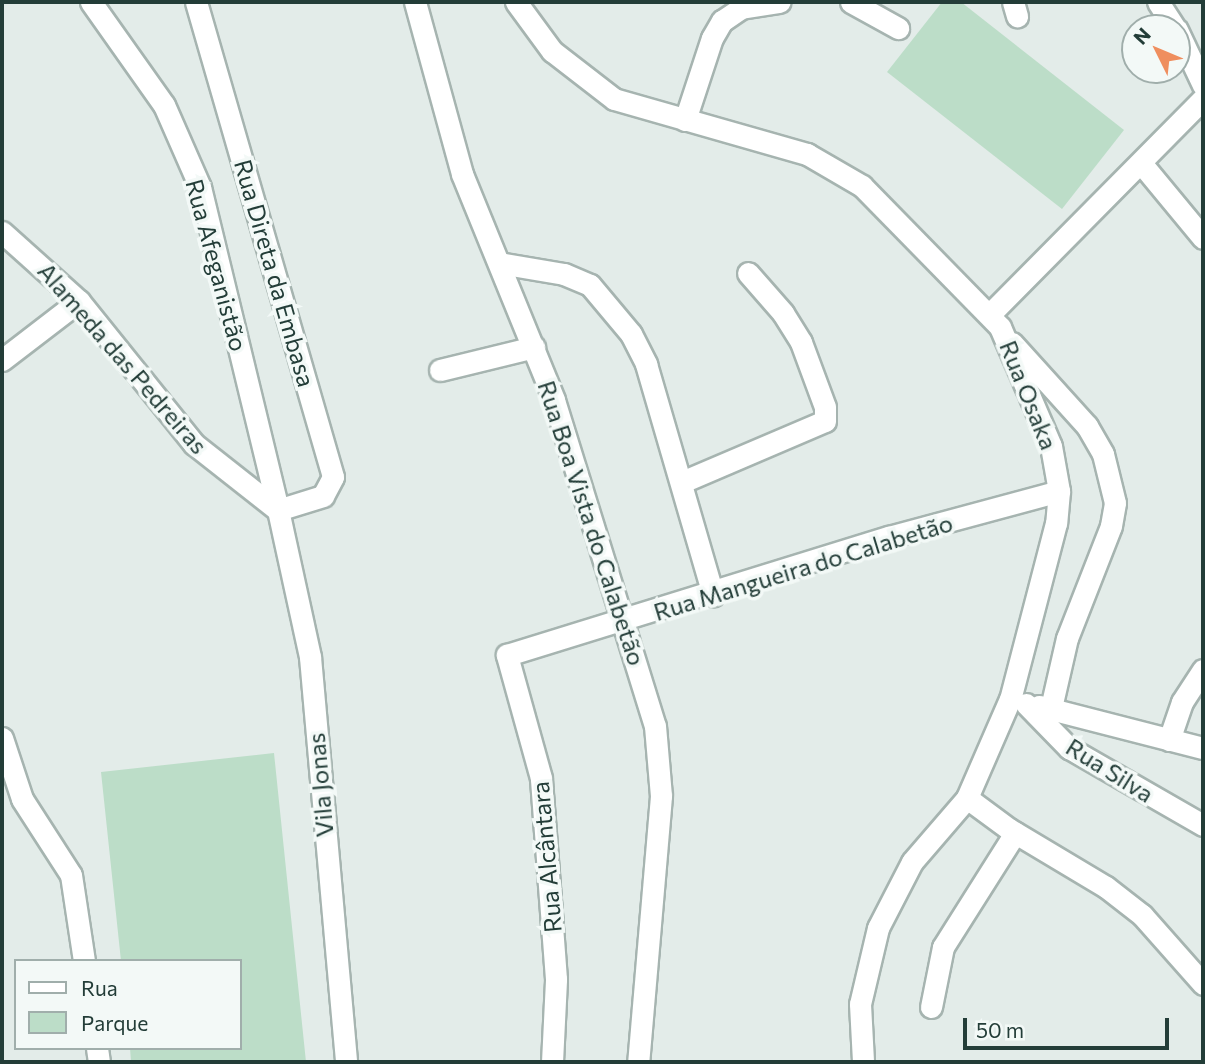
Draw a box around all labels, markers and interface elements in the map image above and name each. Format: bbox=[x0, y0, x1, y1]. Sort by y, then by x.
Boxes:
north arrow bbox=[1121, 14, 1191, 84]
text: N bbox=[1128, 23, 1155, 49]
street label: Rua Direta da Embasa bbox=[229, 156, 321, 390]
street label: Rua Afeganistão bbox=[180, 176, 254, 354]
street label: Alameda das Pedreiras bbox=[32, 257, 214, 459]
street label: Rua Osaka bbox=[994, 336, 1064, 454]
street label: Rua Boa Vista do Calabetão bbox=[532, 377, 652, 669]
street label: Rua Mangueira do Calabetão bbox=[650, 508, 956, 626]
street label: Vila Jonas bbox=[301, 732, 339, 838]
street label: Rua Silva bbox=[1061, 732, 1159, 808]
street label: Rua Alcântara bbox=[525, 780, 567, 934]
legend bbox=[14, 959, 242, 1050]
text: Rua bbox=[81, 975, 118, 1000]
scale bar bbox=[967, 1004, 1174, 1048]
text: Parque bbox=[81, 1010, 148, 1035]
text: 50 m bbox=[976, 1017, 1024, 1042]

